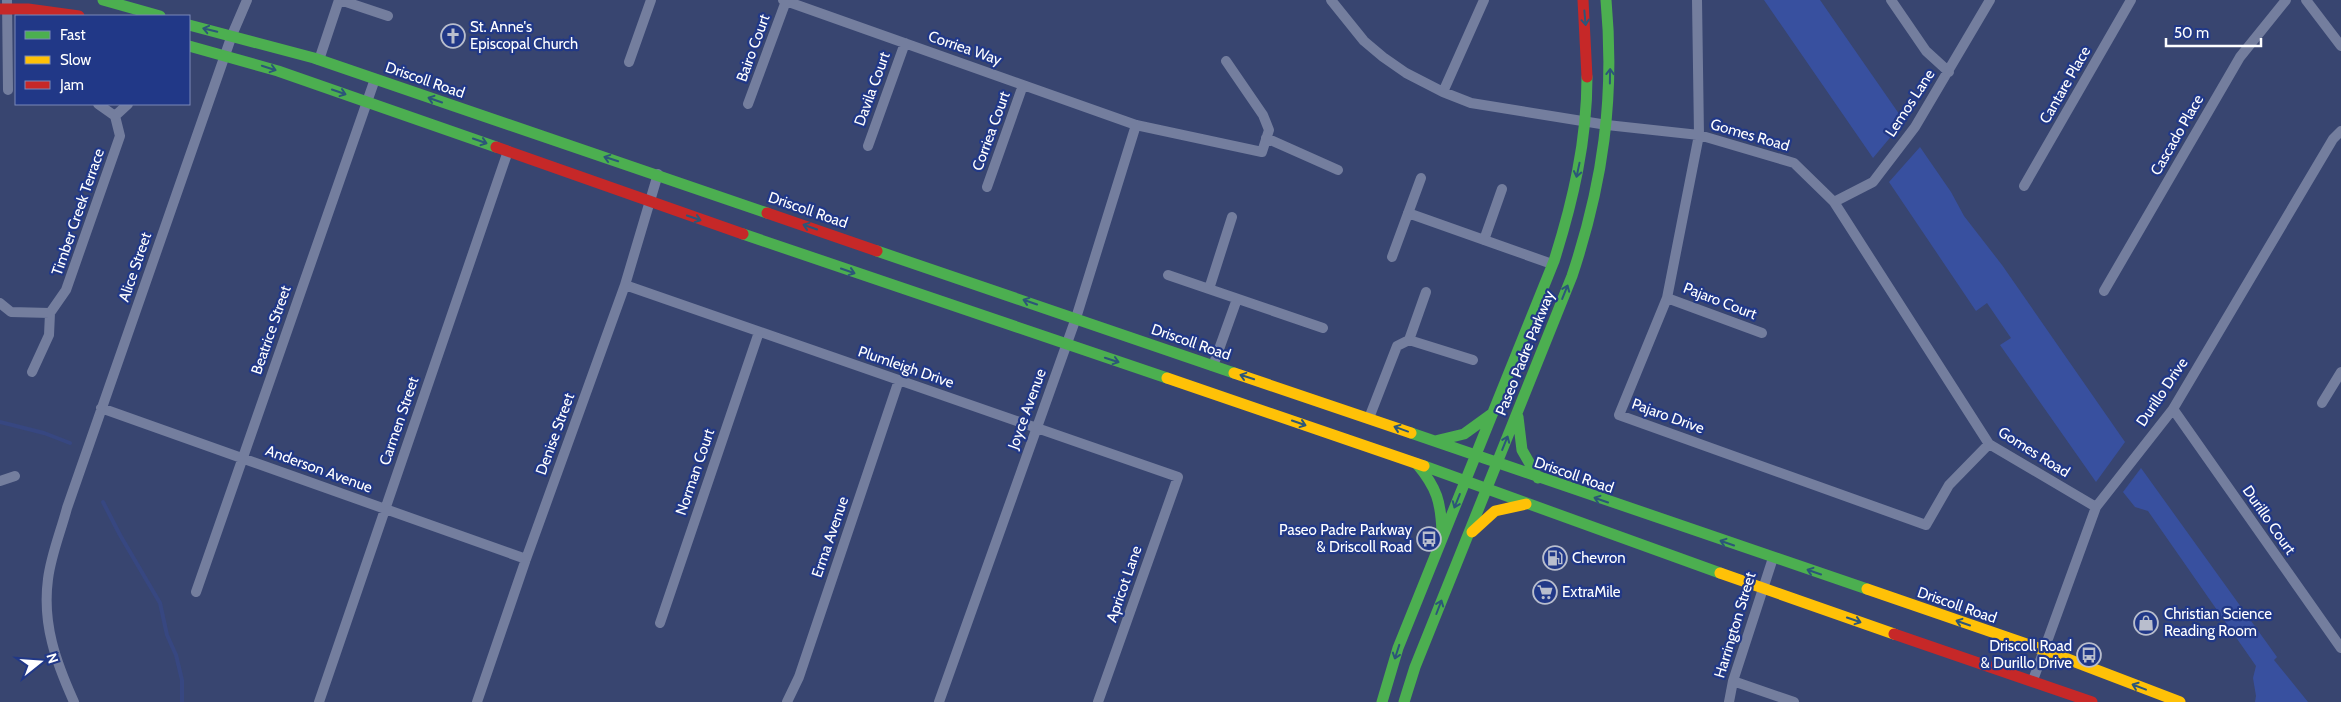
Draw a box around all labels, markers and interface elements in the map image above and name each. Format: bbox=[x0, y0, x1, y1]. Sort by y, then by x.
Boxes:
one-way arrow bbox=[1580, 10, 1590, 26]
street label: Bairo Court bbox=[732, 12, 774, 84]
legend bbox=[15, 15, 190, 105]
scale bar bbox=[2166, 15, 2261, 47]
place label: St. Anne's Episcopal Church bbox=[470, 18, 578, 53]
church icon: St. Anne's Episcopal Church bbox=[440, 23, 466, 49]
text: 50 m bbox=[2174, 24, 2209, 42]
one-way arrow bbox=[203, 25, 219, 34]
text: Fast bbox=[60, 26, 85, 44]
street label: Corriea Way bbox=[926, 27, 1004, 69]
street label: Cantare Place bbox=[2036, 43, 2094, 127]
street label: Davila Court bbox=[850, 50, 894, 128]
text: Slow bbox=[60, 51, 91, 69]
street label: Driscoll Road bbox=[383, 58, 467, 102]
one-way arrow bbox=[260, 63, 276, 73]
street label: Lemos Lane bbox=[1882, 66, 1939, 140]
one-way arrow bbox=[1605, 69, 1615, 85]
text: Jam bbox=[59, 76, 84, 94]
one-way arrow bbox=[331, 88, 346, 97]
street label: Corriea Court bbox=[968, 89, 1014, 173]
street label: Cascado Place bbox=[2147, 91, 2208, 179]
one-way arrow bbox=[427, 94, 443, 104]
street label: Gomes Road bbox=[1708, 115, 1792, 155]
one-way arrow bbox=[472, 137, 488, 146]
street label: Timber Creek Terrace bbox=[48, 146, 108, 278]
one-way arrow bbox=[604, 154, 620, 163]
one-way arrow bbox=[1573, 161, 1583, 177]
street label: Driscoll Road bbox=[766, 188, 850, 232]
one-way arrow bbox=[686, 214, 701, 223]
one-way arrow bbox=[803, 222, 819, 231]
street label: Alice Street bbox=[115, 230, 155, 304]
one-way arrow bbox=[840, 267, 855, 276]
street label: Pajaro Court bbox=[1681, 279, 1759, 323]
street label: Beatrice Street bbox=[247, 283, 295, 377]
one-way arrow bbox=[1561, 285, 1571, 300]
street label: Paseo Padre Parkway bbox=[1492, 288, 1558, 418]
one-way arrow bbox=[1022, 297, 1038, 307]
street label: Driscoll Road bbox=[1149, 320, 1233, 364]
street label: Plumleigh Drive bbox=[856, 342, 957, 392]
street label: Durillo Drive bbox=[2132, 354, 2192, 430]
one-way arrow bbox=[1104, 356, 1119, 365]
street label: Joyce Avenue bbox=[1004, 366, 1050, 453]
one-way arrow bbox=[1240, 372, 1255, 381]
street label: Carmen Street bbox=[375, 374, 423, 468]
street label: Denise Street bbox=[532, 391, 578, 477]
street label: Pajaro Drive bbox=[1629, 395, 1707, 438]
one-way arrow bbox=[1291, 419, 1306, 428]
street label: Gomes Road bbox=[1995, 423, 2073, 481]
one-way arrow bbox=[1394, 424, 1409, 433]
street label: Norman Court bbox=[672, 426, 718, 518]
one-way arrow bbox=[1501, 436, 1510, 451]
street label: Anderson Avenue bbox=[263, 441, 375, 497]
street label: Driscoll Road bbox=[1532, 453, 1616, 497]
street label: Durillo Court bbox=[2239, 482, 2299, 558]
street label: Erma Avenue bbox=[808, 494, 852, 580]
one-way arrow bbox=[1452, 494, 1461, 509]
one-way arrow bbox=[1594, 495, 1609, 504]
place label: Paseo Padre Parkway & Driscoll Road bbox=[1279, 521, 1412, 556]
bus stop icon: Paseo Padre Parkway & Driscoll Road bbox=[1416, 526, 1442, 552]
one-way arrow bbox=[1719, 537, 1735, 547]
street label: Apricot Lane bbox=[1103, 543, 1146, 625]
fuel station icon: Chevron bbox=[1542, 545, 1568, 571]
place label: Chevron bbox=[1572, 549, 1626, 567]
one-way arrow bbox=[1807, 567, 1822, 576]
street label: Harrington Street bbox=[1710, 570, 1760, 680]
supermarket icon: ExtraMile bbox=[1532, 579, 1558, 605]
place label: ExtraMile bbox=[1562, 583, 1621, 601]
street label: Driscoll Road bbox=[1915, 583, 1999, 627]
one-way arrow bbox=[1435, 600, 1444, 615]
place label: Christian Science Reading Room bbox=[2164, 605, 2272, 640]
shop icon: Christian Science Reading Room bbox=[2133, 610, 2159, 636]
one-way arrow bbox=[1846, 615, 1862, 625]
one-way arrow bbox=[1956, 618, 1971, 627]
north arrow bbox=[15, 637, 65, 687]
place label: Driscoll Road & Durillo Drive bbox=[1981, 637, 2072, 672]
bus stop icon: Driscoll Road & Durillo Drive bbox=[2076, 642, 2102, 668]
one-way arrow bbox=[1392, 644, 1402, 660]
text: N bbox=[42, 651, 62, 666]
one-way arrow bbox=[2132, 681, 2147, 691]

